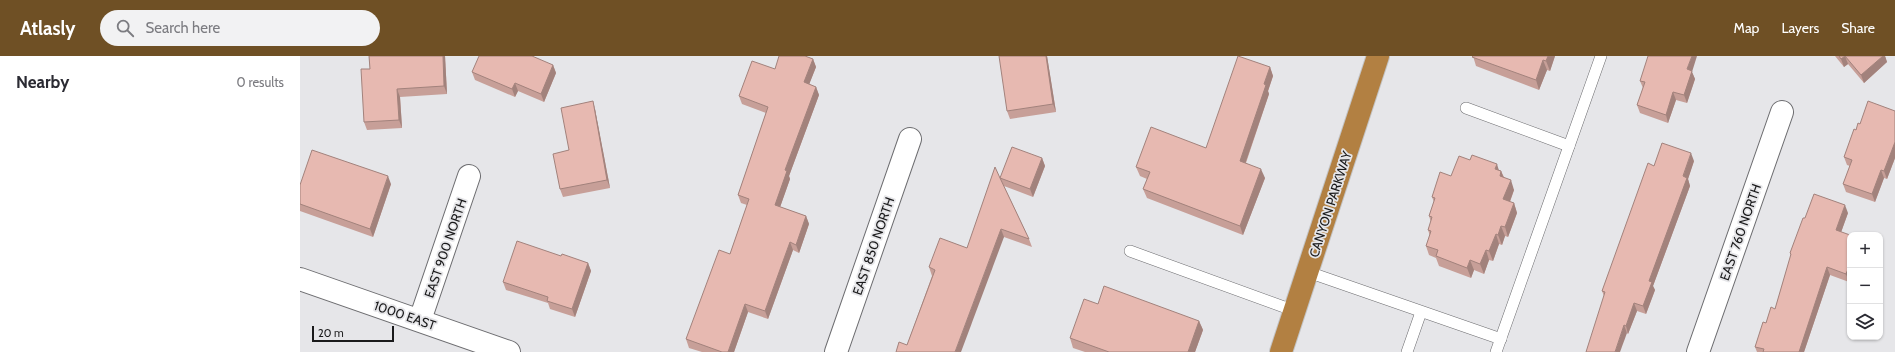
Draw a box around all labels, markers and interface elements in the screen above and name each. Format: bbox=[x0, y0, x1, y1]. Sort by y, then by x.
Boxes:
search box bbox=[100, 10, 380, 46]
text: Atlasly bbox=[20, 17, 76, 40]
icon: search bbox=[114, 17, 136, 39]
text: Search here bbox=[146, 19, 220, 37]
text: Map bbox=[1734, 19, 1759, 37]
text: Layers bbox=[1781, 19, 1819, 37]
text: Share bbox=[1841, 19, 1875, 37]
text: Nearby bbox=[16, 72, 69, 92]
text: 0 results bbox=[236, 74, 284, 90]
street label: CANYON PARKWAY bbox=[1305, 148, 1355, 259]
street label: EAST 760 NORTH bbox=[1716, 182, 1764, 282]
street label: EAST 850 NORTH bbox=[849, 195, 897, 297]
street label: EAST 900 NORTH bbox=[420, 196, 470, 300]
map controls bbox=[1847, 232, 1883, 340]
button: + bbox=[1847, 232, 1883, 268]
button: − bbox=[1847, 268, 1883, 304]
street label: 1000 EAST bbox=[372, 297, 438, 333]
button: layers bbox=[1847, 304, 1883, 340]
scale bar bbox=[312, 324, 394, 343]
text: 20 m bbox=[318, 326, 344, 340]

